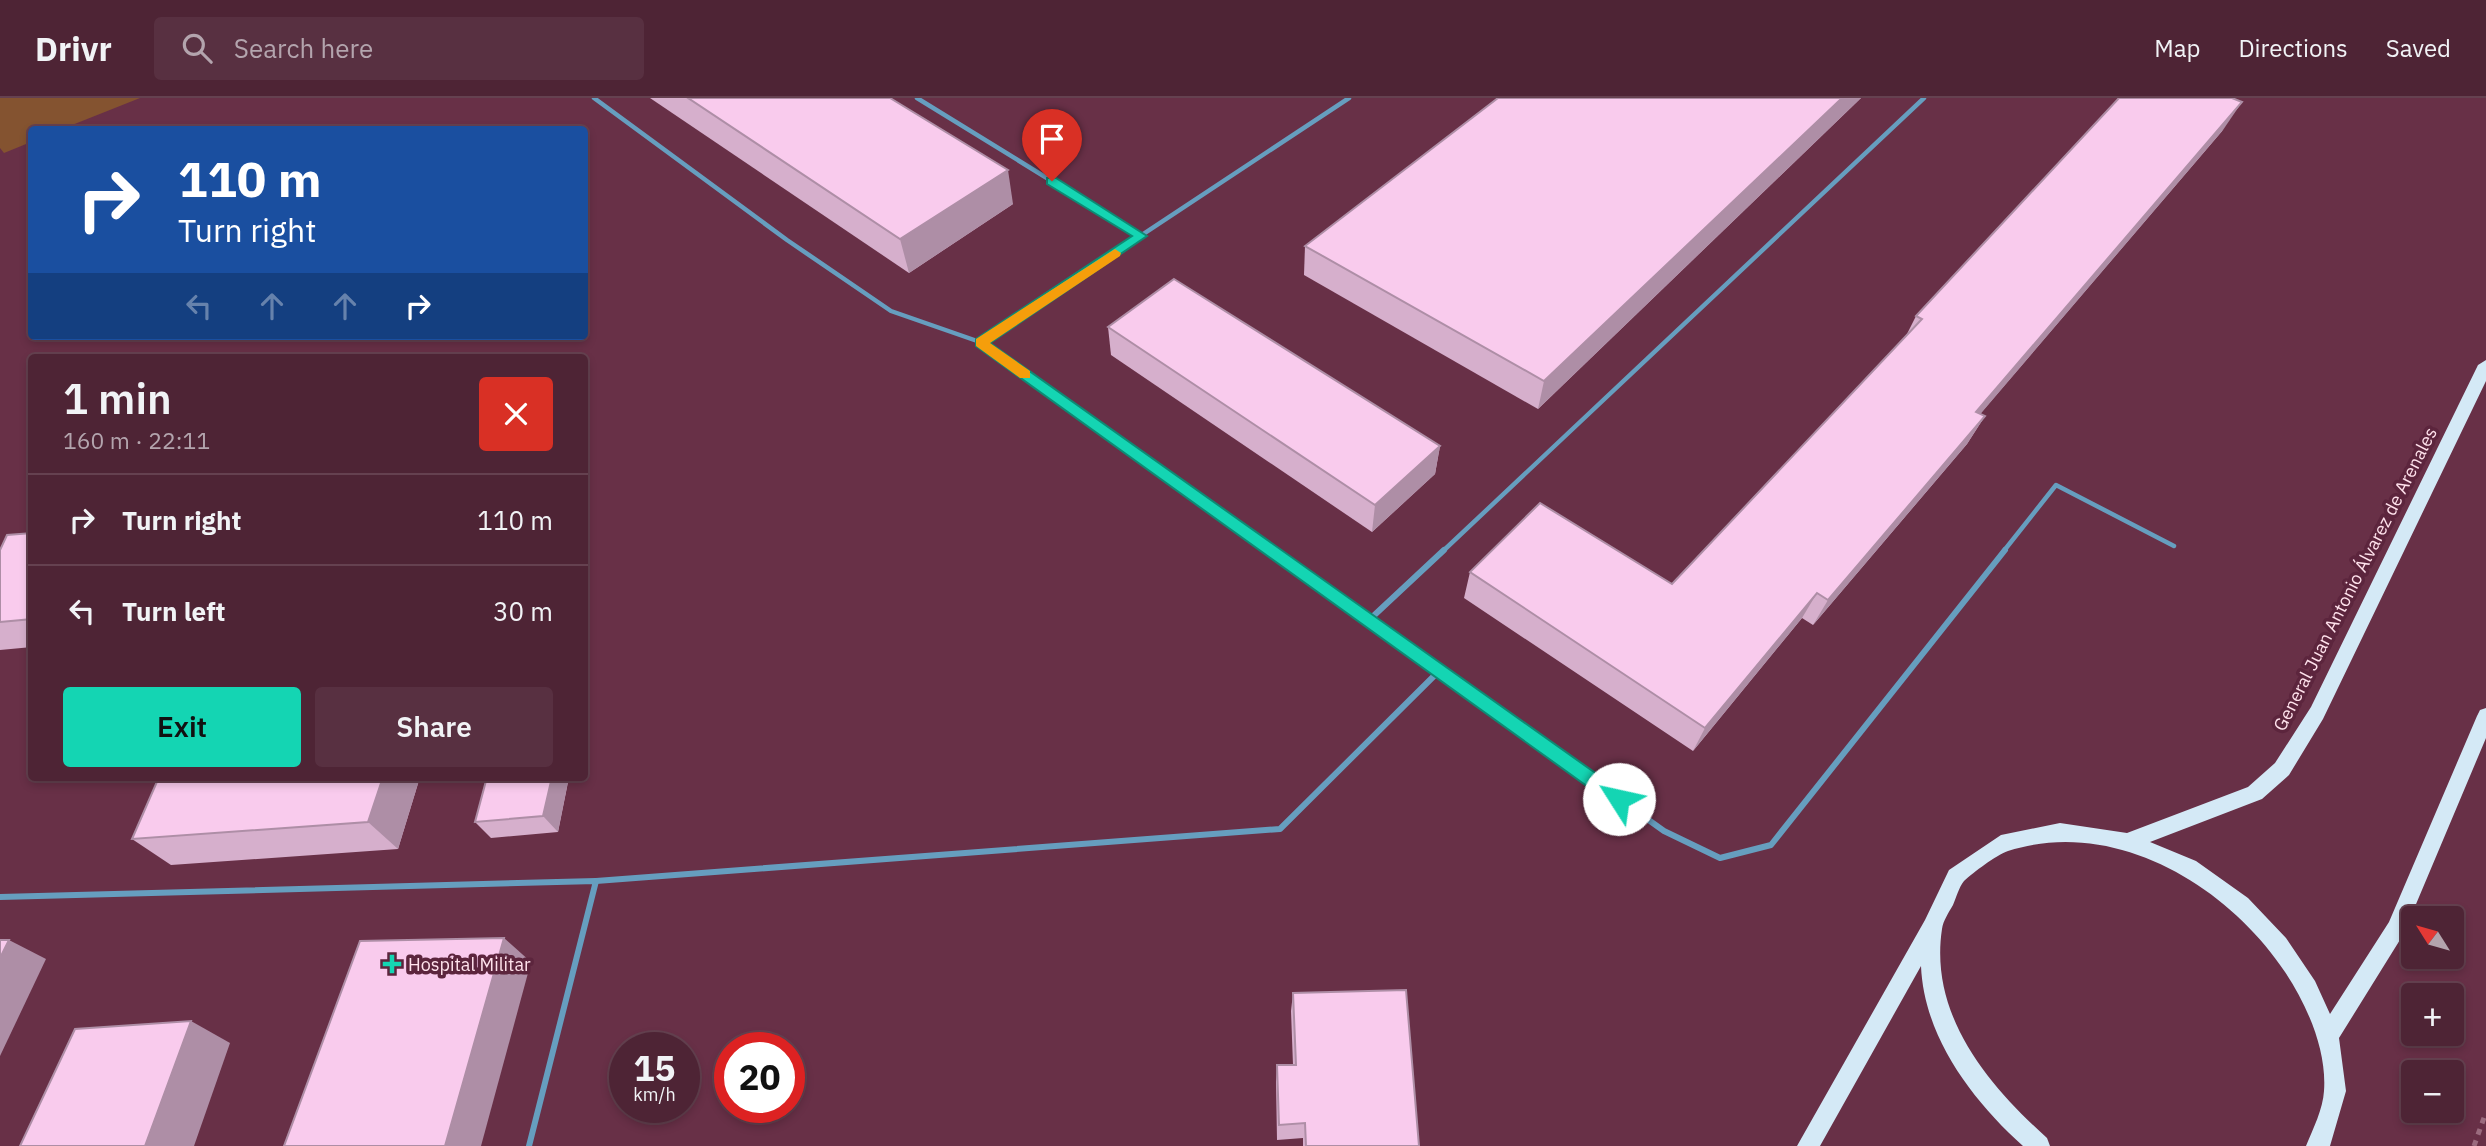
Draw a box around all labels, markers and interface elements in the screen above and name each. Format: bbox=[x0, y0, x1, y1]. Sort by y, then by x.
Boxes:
search box bbox=[154, 17, 644, 80]
text: Drivr bbox=[35, 27, 112, 70]
icon: search bbox=[178, 29, 216, 67]
text: Search here bbox=[234, 31, 373, 65]
text: Map bbox=[2154, 32, 2200, 64]
text: Directions bbox=[2238, 32, 2348, 64]
text: Saved bbox=[2386, 32, 2451, 64]
pin bbox=[1022, 109, 1082, 181]
icon: arrive bbox=[1033, 120, 1071, 158]
text: 110 m bbox=[178, 147, 322, 210]
icon: right bbox=[63, 154, 154, 245]
text: Turn right bbox=[178, 209, 316, 251]
icon: left bbox=[180, 287, 218, 325]
icon: ahead bbox=[253, 287, 291, 325]
icon: ahead bbox=[326, 287, 364, 325]
icon: right bbox=[399, 287, 437, 325]
text: 1 min bbox=[63, 371, 172, 426]
button: close bbox=[479, 377, 553, 451]
street label: General Juan Antonio Álvarez de Arenales bbox=[2268, 423, 2442, 735]
text: 160 m · 22:11 bbox=[63, 425, 210, 455]
icon: right bbox=[63, 501, 101, 539]
text: Turn right bbox=[122, 503, 241, 537]
text: 110 m bbox=[477, 503, 553, 537]
icon: left bbox=[63, 592, 101, 630]
text: Turn left bbox=[122, 594, 225, 628]
text: 30 m bbox=[493, 594, 553, 628]
button: Exit bbox=[63, 687, 301, 767]
button: Share bbox=[315, 687, 553, 767]
position arrow bbox=[1582, 762, 1656, 836]
north arrow bbox=[2401, 906, 2464, 970]
map controls bbox=[2401, 906, 2464, 1123]
place label: Hospital Militar bbox=[408, 953, 531, 976]
marker: Hospital Militar bbox=[382, 954, 402, 974]
button: + bbox=[2401, 983, 2464, 1046]
speed limit sign: 20 bbox=[714, 1032, 805, 1123]
text: 15 bbox=[633, 1045, 676, 1091]
button: − bbox=[2401, 1060, 2464, 1123]
text: km/h bbox=[633, 1083, 676, 1106]

